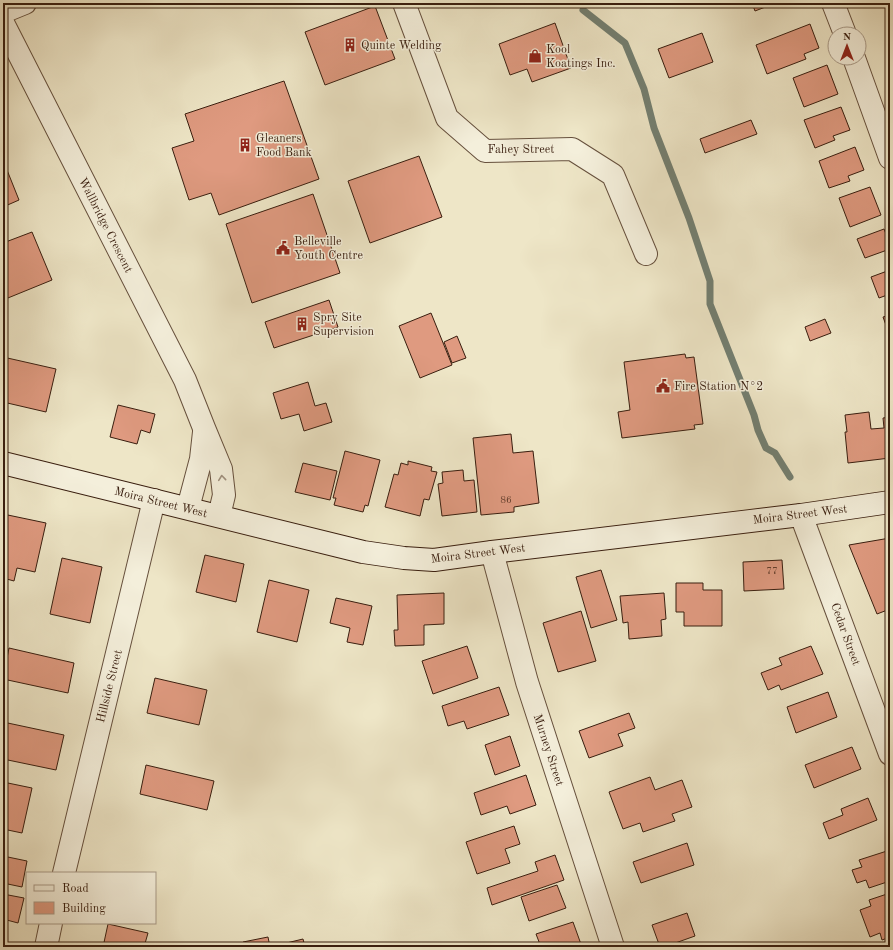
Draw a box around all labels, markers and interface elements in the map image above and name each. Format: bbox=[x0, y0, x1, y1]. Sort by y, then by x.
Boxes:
north arrow bbox=[827, 26, 867, 66]
text: N bbox=[843, 32, 852, 43]
building icon: Quinte Welding bbox=[342, 37, 358, 53]
place label: Quinte Welding bbox=[361, 40, 442, 52]
place label: Kool Koatings Inc. bbox=[546, 44, 616, 70]
shop icon: Kool Koatings Inc. bbox=[527, 48, 543, 64]
place label: Gleaners Food Bank bbox=[256, 133, 312, 159]
building icon: Gleaners Food Bank bbox=[237, 137, 253, 153]
street label: Fahey Street bbox=[488, 144, 554, 156]
street label: Wallbridge Crescent bbox=[76, 176, 134, 275]
place label: Belleville Youth Centre bbox=[294, 236, 363, 262]
public building icon: Belleville Youth Centre bbox=[275, 240, 291, 256]
place label: Spry Site Supervision bbox=[313, 312, 375, 338]
building icon: Spry Site Supervision bbox=[294, 316, 310, 332]
public building icon: Fire Station N°2 bbox=[655, 378, 671, 394]
place label: Fire Station N°2 bbox=[674, 381, 763, 393]
one-way arrow bbox=[218, 475, 227, 481]
street label: Moira Street West bbox=[113, 486, 208, 520]
house number: 86 bbox=[500, 495, 512, 505]
street label: Moira Street West bbox=[752, 503, 848, 527]
street label: Moira Street West bbox=[430, 542, 526, 566]
house number: 77 bbox=[766, 566, 778, 576]
street label: Cedar Street bbox=[828, 601, 862, 667]
street label: Hillside Street bbox=[95, 649, 125, 724]
street label: Murney Street bbox=[531, 713, 565, 788]
legend bbox=[26, 872, 156, 924]
text: Road bbox=[62, 883, 89, 895]
text: Building bbox=[62, 903, 106, 915]

